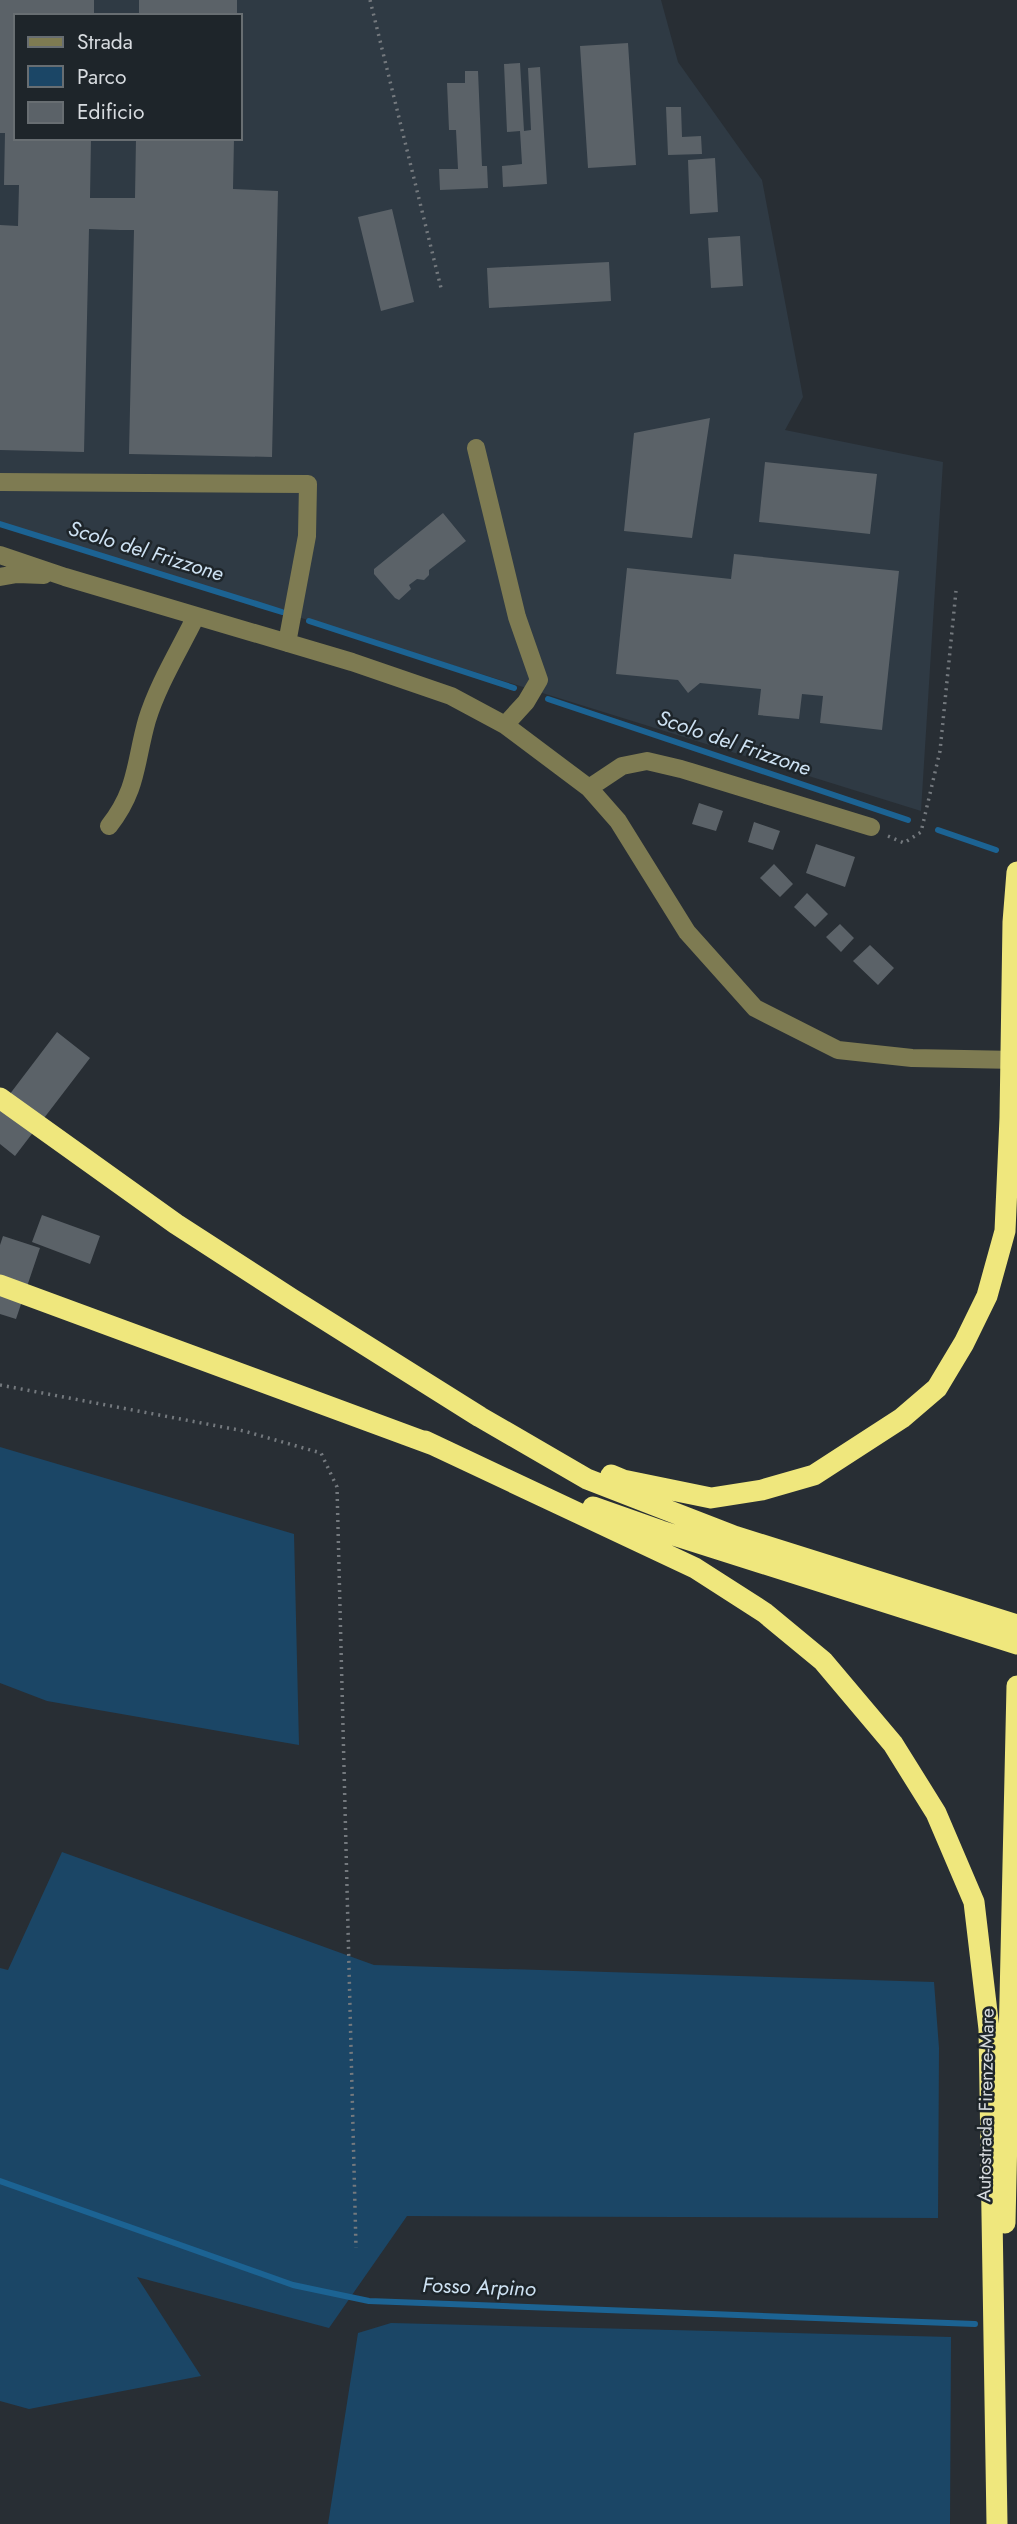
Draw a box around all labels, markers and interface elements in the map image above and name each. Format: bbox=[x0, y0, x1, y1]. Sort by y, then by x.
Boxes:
legend bbox=[14, 14, 242, 140]
text: Strada bbox=[77, 27, 133, 57]
text: Parco bbox=[77, 62, 126, 92]
text: Edificio bbox=[77, 97, 144, 127]
water label: Scolo del Frizzone bbox=[65, 513, 228, 589]
water label: Scolo del Frizzone bbox=[653, 703, 815, 784]
street label: Autostrada Firenze-Mare bbox=[970, 2008, 1001, 2202]
water label: Fosso Arpino bbox=[422, 2270, 536, 2304]

